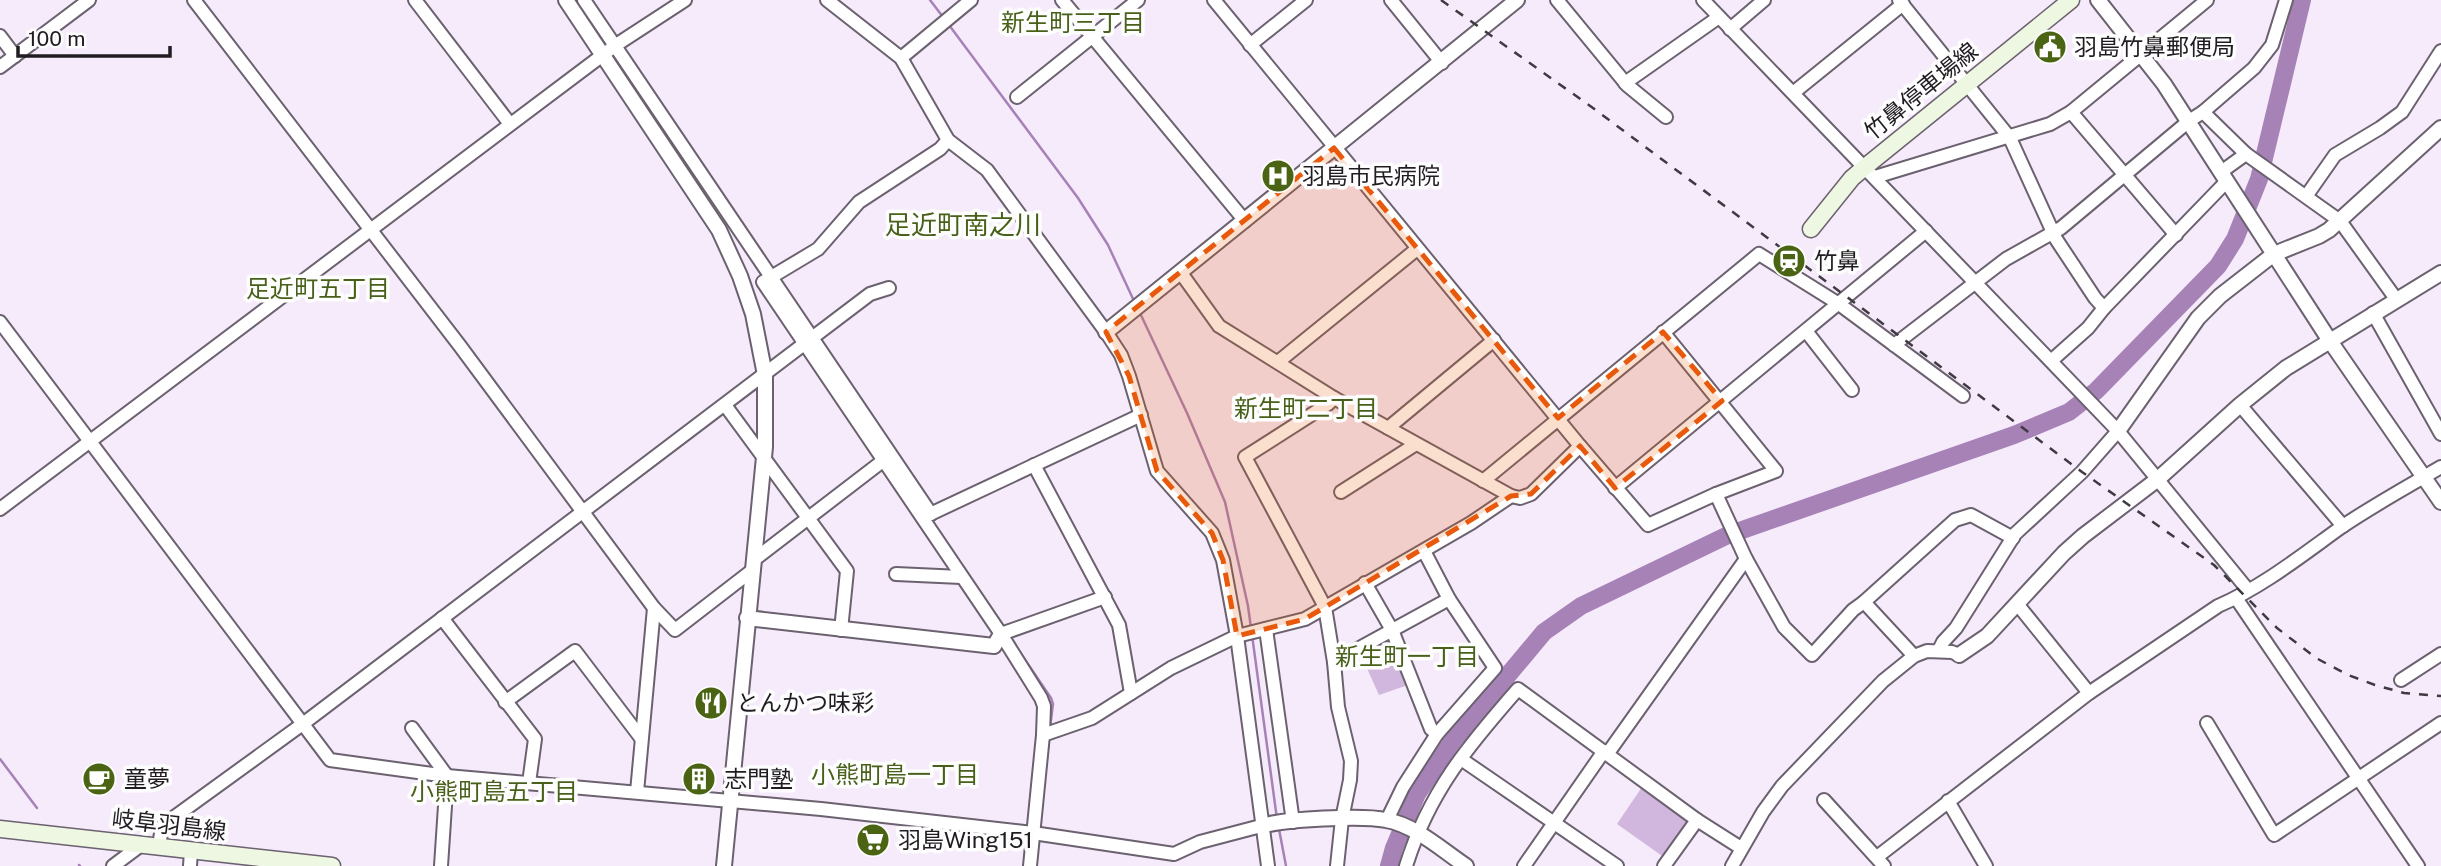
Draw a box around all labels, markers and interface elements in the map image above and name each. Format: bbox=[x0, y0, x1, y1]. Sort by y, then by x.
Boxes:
district label: 新生町三丁目 bbox=[1001, 8, 1145, 36]
scale bar bbox=[18, 14, 170, 58]
text: 100 m bbox=[28, 26, 85, 51]
public building icon: 羽島竹鼻郵便局 bbox=[2031, 28, 2069, 66]
place label: 羽島竹鼻郵便局 bbox=[2074, 33, 2235, 60]
street label: 竹鼻停車場線 bbox=[1859, 37, 1983, 145]
hospital icon: 羽島市民病院 bbox=[1259, 157, 1297, 195]
place label: 羽島市民病院 bbox=[1302, 162, 1440, 189]
district label: 足近町南之川 bbox=[885, 209, 1041, 240]
station icon: 竹鼻 bbox=[1770, 242, 1808, 280]
place label: 竹鼻 bbox=[1814, 247, 1860, 274]
district label: 足近町五丁目 bbox=[246, 274, 390, 302]
district label: 新生町二丁目 bbox=[1234, 394, 1378, 422]
district label: 新生町一丁目 bbox=[1335, 642, 1479, 670]
restaurant icon: とんかつ味彩 bbox=[692, 684, 730, 722]
place label: とんかつ味彩 bbox=[736, 689, 874, 716]
cafe icon: 童夢 bbox=[80, 760, 118, 798]
building icon: 志門塾 bbox=[680, 760, 718, 798]
district label: 小熊町島一丁目 bbox=[811, 760, 979, 788]
place label: 童夢 bbox=[124, 765, 170, 792]
place label: 志門塾 bbox=[724, 765, 793, 792]
district label: 小熊町島五丁目 bbox=[410, 777, 578, 805]
street label: 岐阜羽島線 bbox=[110, 804, 228, 845]
supermarket icon: 羽島Wing151 bbox=[854, 821, 892, 859]
place label: 羽島Wing151 bbox=[898, 826, 1033, 853]

